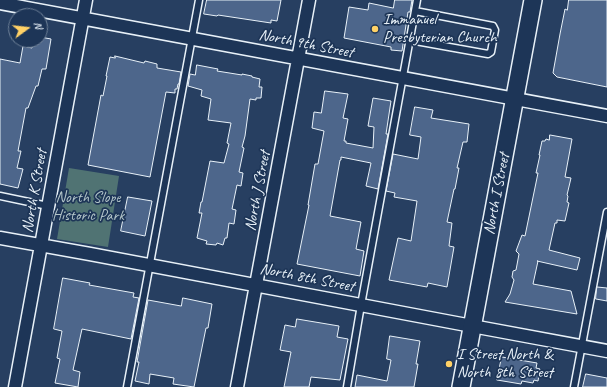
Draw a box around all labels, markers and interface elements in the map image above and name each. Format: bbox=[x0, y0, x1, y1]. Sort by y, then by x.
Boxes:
north arrow bbox=[8, 8, 48, 48]
place label: Immanuel Presbyterian Church bbox=[383, 10, 497, 48]
text: N bbox=[31, 20, 46, 30]
marker: Immanuel Presbyterian Church bbox=[370, 24, 380, 34]
street label: North 9th Street bbox=[257, 25, 355, 63]
street label: North K Street bbox=[18, 148, 52, 234]
street label: North J Street bbox=[241, 149, 275, 233]
street label: North I Street bbox=[480, 152, 514, 236]
park label: North Slope Historic Park bbox=[52, 188, 124, 226]
street label: North 8th Street bbox=[258, 259, 356, 297]
place label: I Street North & North 8th Street bbox=[457, 345, 553, 383]
marker: I Street North & North 8th Street bbox=[444, 359, 454, 369]

